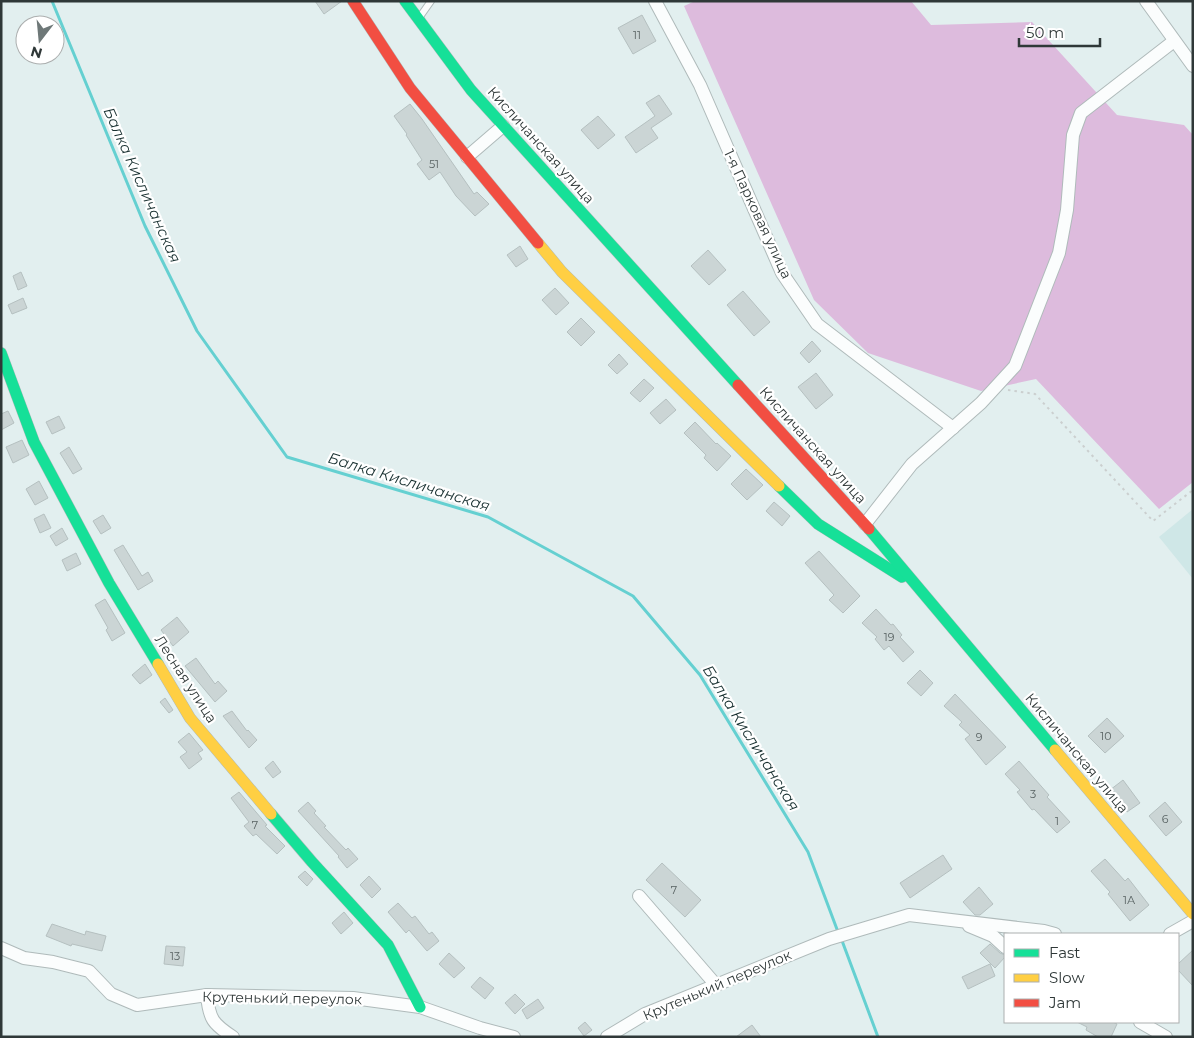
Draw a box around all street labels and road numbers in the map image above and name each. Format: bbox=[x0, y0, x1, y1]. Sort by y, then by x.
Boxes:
street label: Кисличанская улица bbox=[484, 83, 598, 207]
street label: 1-я Парковая улица bbox=[720, 146, 796, 282]
street label: Кисличанская улица bbox=[756, 383, 870, 507]
street label: Лесная улица bbox=[151, 632, 221, 726]
street label: Кисличанская улица bbox=[1021, 689, 1133, 817]
street label: Крутенький переулок bbox=[640, 945, 794, 1025]
street label: Крутенький переулок bbox=[202, 988, 362, 1008]

